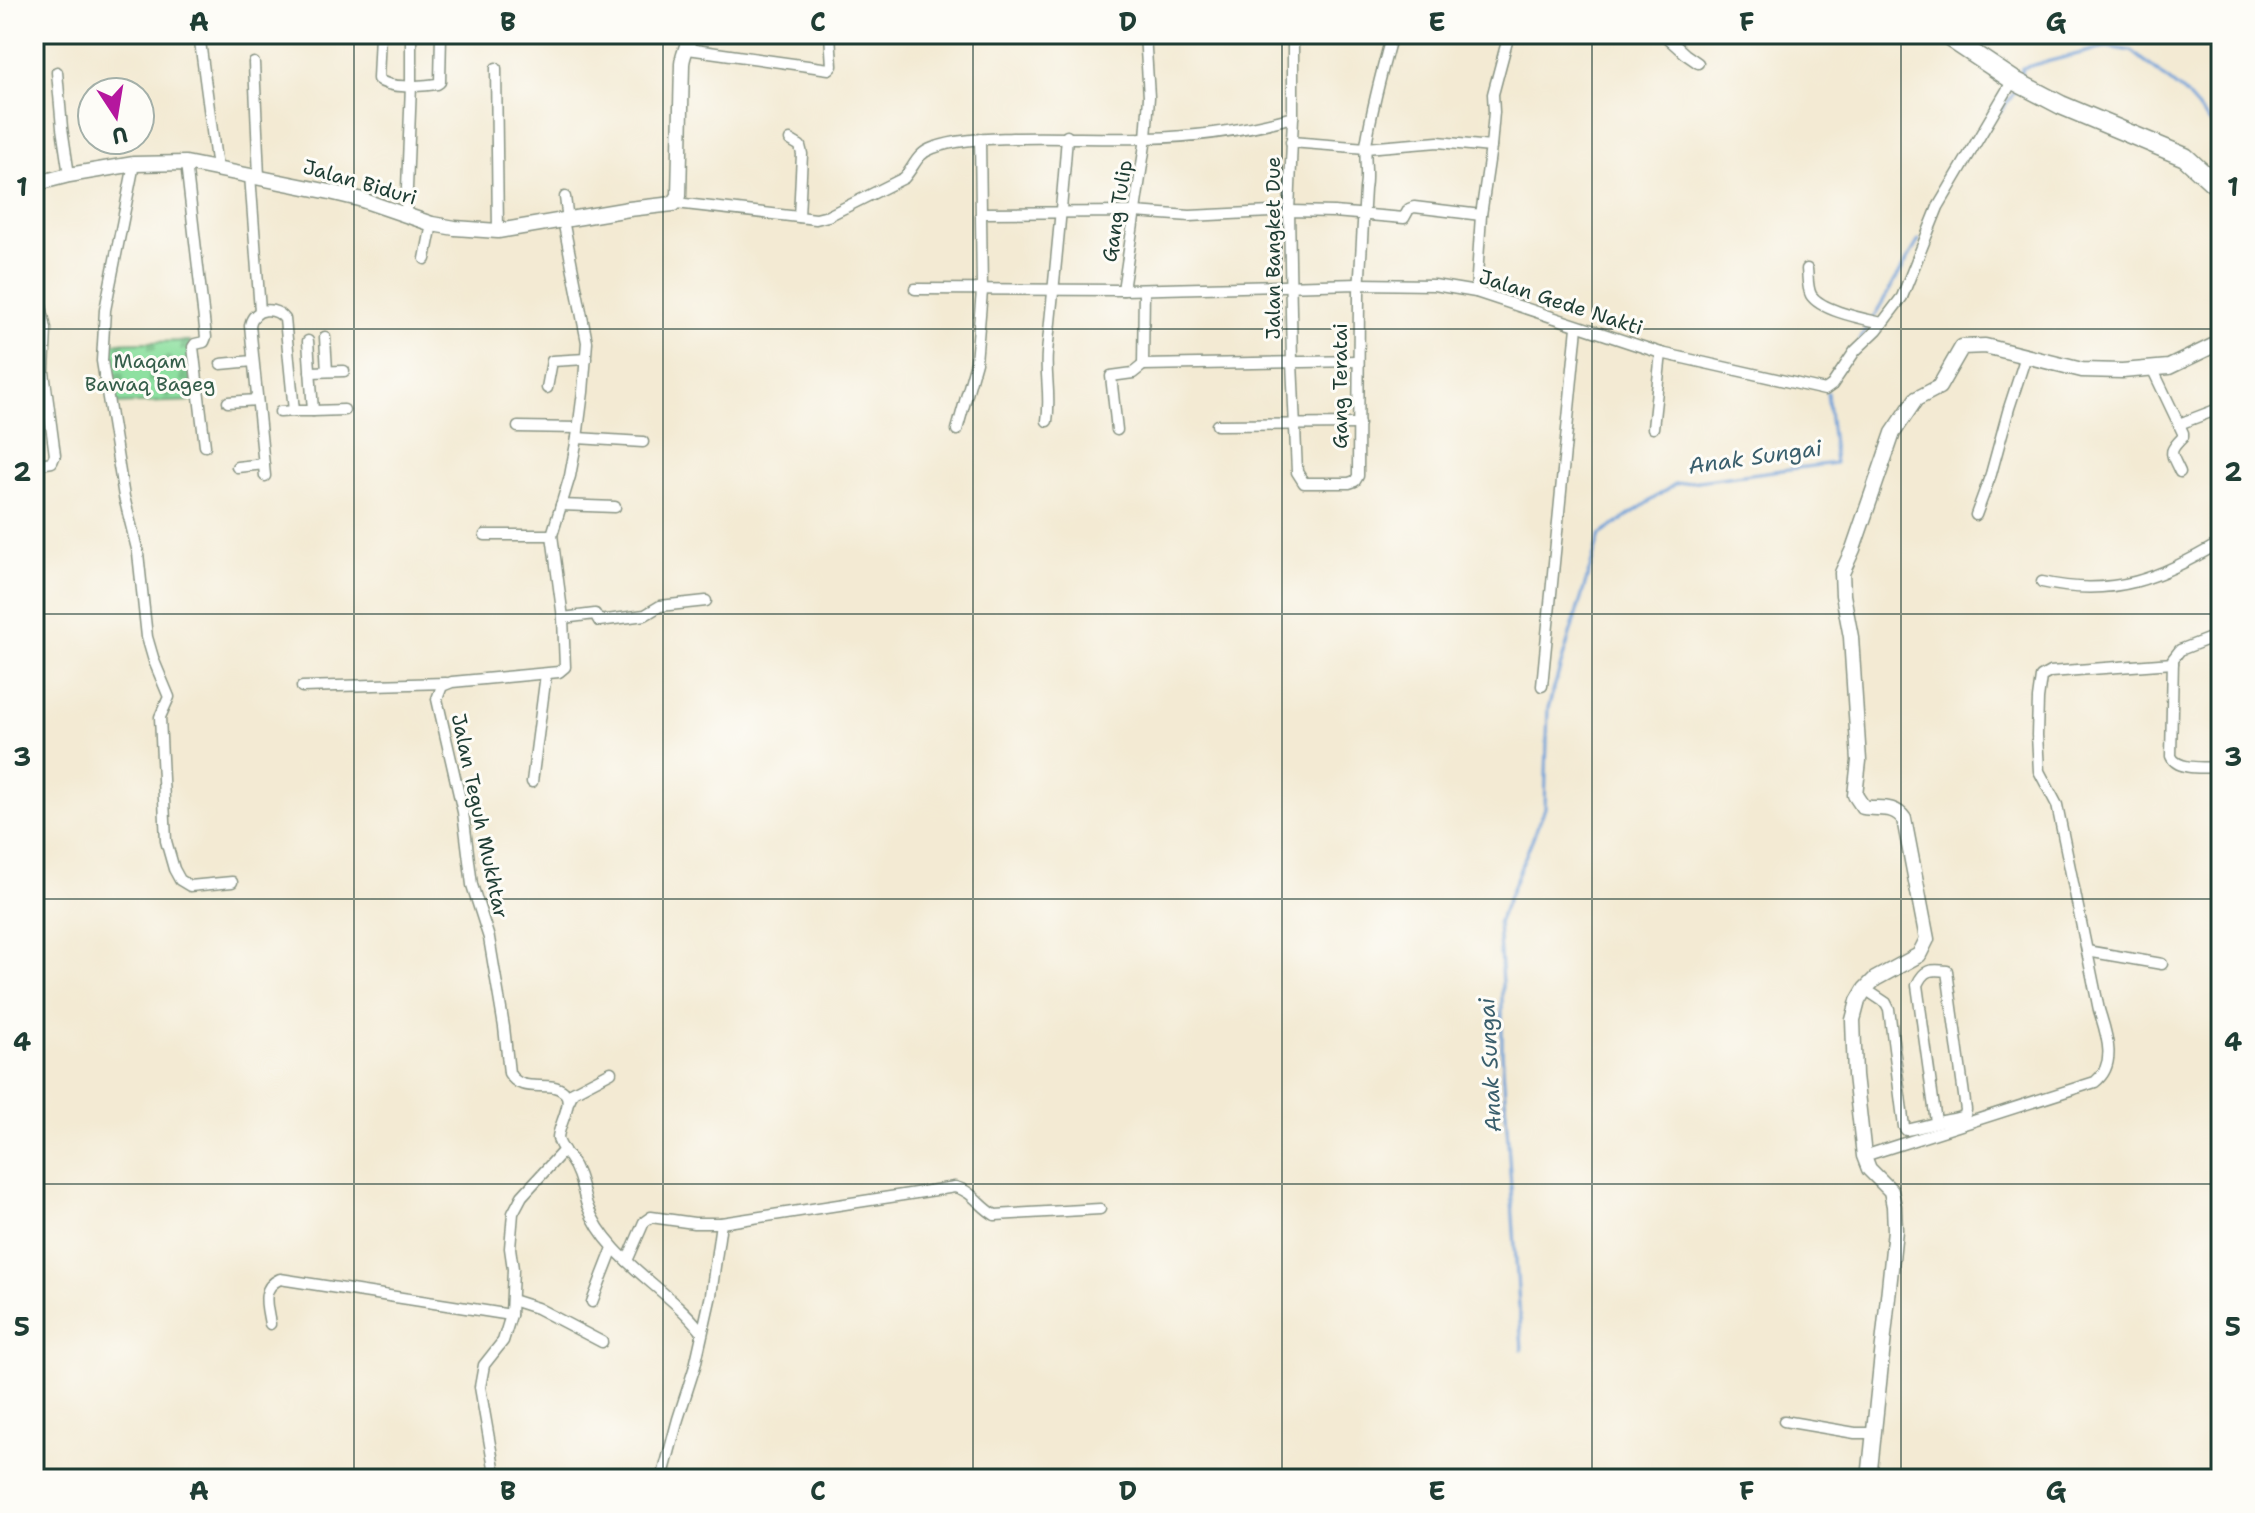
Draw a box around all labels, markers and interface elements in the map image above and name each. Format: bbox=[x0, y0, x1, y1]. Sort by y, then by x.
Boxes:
text: A bbox=[189, 4, 209, 39]
text: B bbox=[500, 4, 516, 39]
text: C bbox=[810, 4, 826, 39]
text: D bbox=[1119, 4, 1137, 39]
text: E bbox=[1428, 4, 1446, 39]
text: F bbox=[1739, 4, 1755, 39]
text: G bbox=[2046, 4, 2067, 39]
north arrow bbox=[76, 76, 156, 156]
text: U bbox=[110, 119, 130, 151]
street label: Jalan Biduri bbox=[300, 153, 420, 211]
street label: Jalan Bangket Due bbox=[1260, 156, 1286, 340]
street label: Gang Tulip bbox=[1096, 158, 1138, 264]
text: 1 bbox=[16, 169, 28, 204]
text: 1 bbox=[2227, 169, 2239, 204]
street label: Jalan Gede Nakti bbox=[1476, 263, 1646, 341]
street label: Gang Teratai bbox=[1327, 323, 1353, 449]
park label: Maqam Bawaq Bageg bbox=[85, 348, 215, 397]
water label: Anak Sungai bbox=[1686, 433, 1824, 481]
text: 2 bbox=[13, 454, 31, 489]
text: 2 bbox=[2224, 454, 2242, 489]
street label: Jalan Teguh Mukhtar bbox=[446, 711, 514, 921]
text: 3 bbox=[13, 739, 31, 774]
text: 3 bbox=[2224, 739, 2242, 774]
water label: Anak Sungai bbox=[1472, 996, 1508, 1133]
text: 4 bbox=[13, 1024, 31, 1059]
text: 4 bbox=[2224, 1024, 2242, 1059]
text: 5 bbox=[14, 1309, 30, 1344]
text: 5 bbox=[2225, 1309, 2241, 1344]
text: A bbox=[189, 1473, 209, 1508]
text: B bbox=[500, 1473, 516, 1508]
text: C bbox=[810, 1473, 826, 1508]
text: D bbox=[1119, 1473, 1137, 1508]
text: E bbox=[1428, 1473, 1446, 1508]
text: F bbox=[1739, 1473, 1755, 1508]
text: G bbox=[2046, 1473, 2067, 1508]

